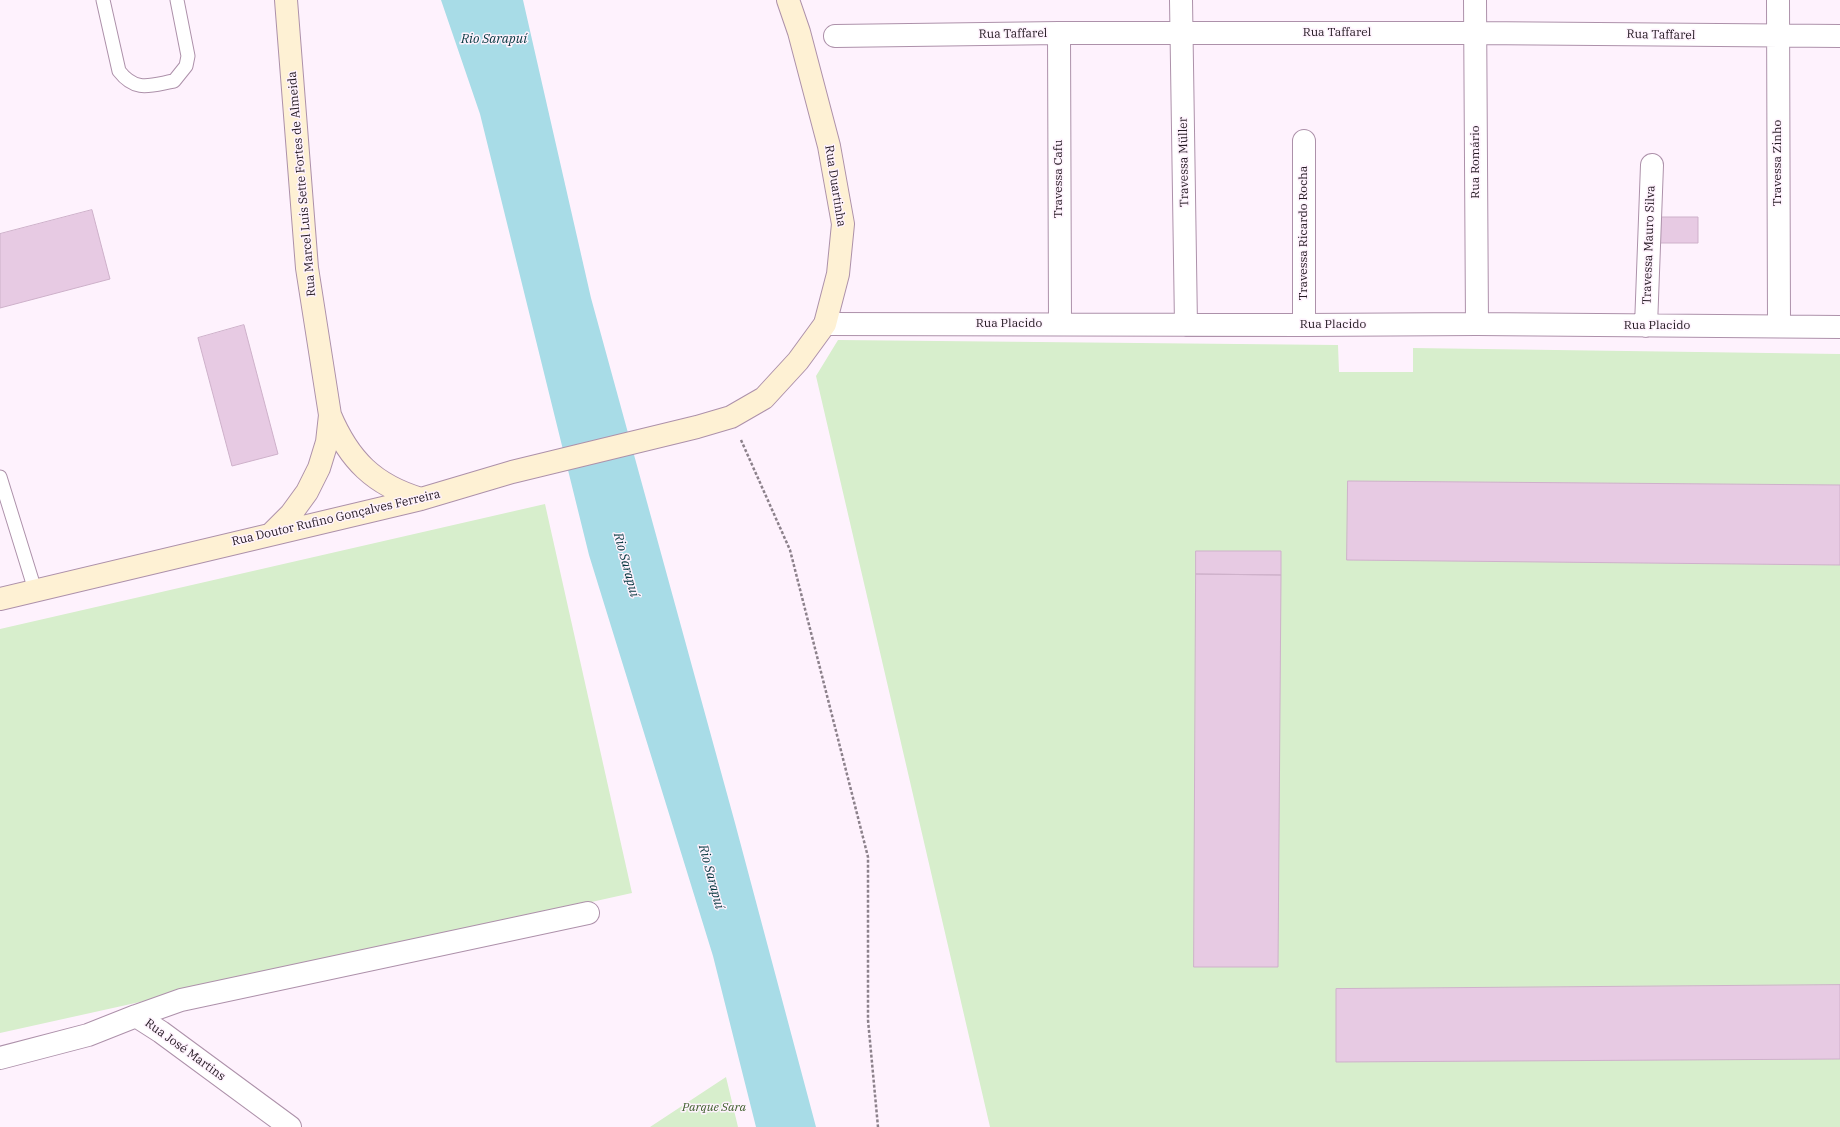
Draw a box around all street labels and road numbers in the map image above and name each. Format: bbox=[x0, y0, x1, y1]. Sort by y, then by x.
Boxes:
street label: Rua Taffarel bbox=[979, 26, 1047, 42]
street label: Rua Taffarel bbox=[1303, 26, 1371, 40]
street label: Rua Taffarel bbox=[1627, 27, 1695, 43]
street label: Rua Marcel Luís Sette Fortes de Almeida bbox=[285, 71, 319, 297]
street label: Travessa Müller bbox=[1176, 117, 1192, 207]
street label: Travessa Zinho bbox=[1771, 120, 1785, 206]
street label: Rua Romário bbox=[1469, 125, 1483, 199]
street label: Travessa Cafu bbox=[1052, 140, 1066, 218]
street label: Rua Duartinha bbox=[821, 144, 849, 228]
street label: Travessa Ricardo Rocha bbox=[1297, 166, 1311, 300]
street label: Travessa Mauro Silva bbox=[1640, 185, 1658, 305]
street label: Rua Placido bbox=[976, 317, 1042, 331]
street label: Rua Placido bbox=[1300, 318, 1366, 332]
street label: Rua Placido bbox=[1624, 319, 1690, 333]
street label: Rua Doutor Rufino Gonçalves Ferreira bbox=[230, 487, 442, 549]
street label: Rua José Martins bbox=[142, 1016, 228, 1084]

